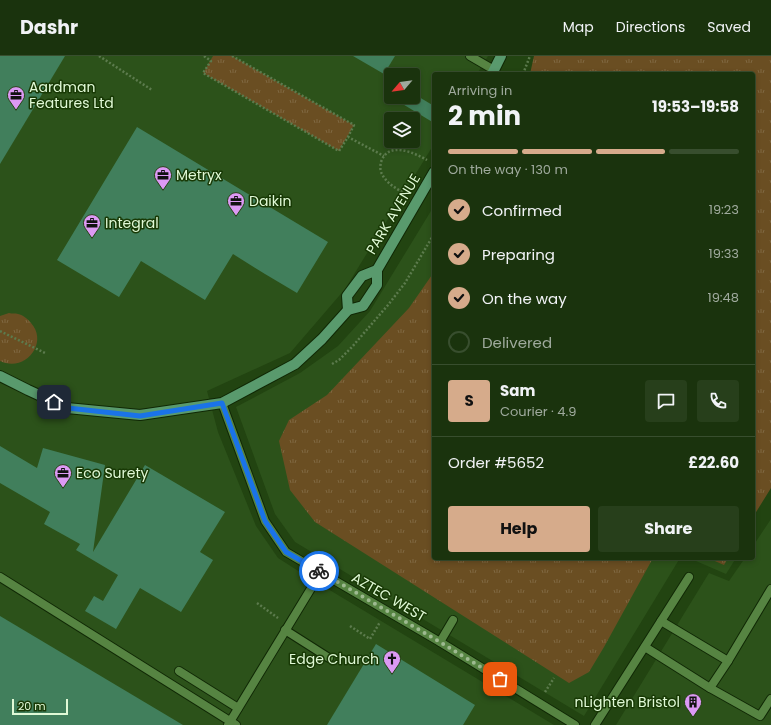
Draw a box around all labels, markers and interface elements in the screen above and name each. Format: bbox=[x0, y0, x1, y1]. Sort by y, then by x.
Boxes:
text: Dashr bbox=[20, 14, 78, 41]
text: Map bbox=[563, 17, 594, 37]
text: Directions bbox=[616, 17, 685, 37]
text: Saved bbox=[707, 17, 751, 37]
north arrow bbox=[384, 68, 420, 104]
map controls bbox=[384, 68, 420, 148]
place label: Aardman Features Ltd bbox=[29, 77, 114, 113]
text: Arriving in bbox=[448, 81, 512, 100]
office icon: Aardman Features Ltd bbox=[6, 85, 26, 110]
text: 19:53–19:58 bbox=[652, 96, 739, 117]
text: 2 min bbox=[448, 98, 521, 134]
button: layers bbox=[384, 112, 420, 148]
text: On the way · 130 m bbox=[448, 160, 568, 179]
office icon: Metryx bbox=[153, 165, 173, 190]
place label: Metryx bbox=[176, 165, 222, 185]
street label: PARK AVENUE bbox=[361, 170, 425, 258]
office icon: Daikin bbox=[226, 191, 246, 216]
place label: Daikin bbox=[249, 191, 291, 211]
icon: check bbox=[448, 199, 470, 221]
text: Confirmed bbox=[482, 200, 562, 221]
text: 19:23 bbox=[709, 200, 739, 219]
office icon: Integral bbox=[82, 213, 102, 238]
place label: Integral bbox=[105, 213, 159, 233]
icon: check bbox=[448, 243, 470, 265]
text: Preparing bbox=[482, 244, 555, 265]
text: 19:33 bbox=[709, 244, 739, 263]
icon: check bbox=[448, 287, 470, 309]
text: On the way bbox=[482, 288, 567, 309]
text: 19:48 bbox=[708, 288, 739, 307]
text: Delivered bbox=[482, 332, 552, 353]
text: Sam bbox=[500, 380, 535, 401]
button: chat bbox=[645, 380, 687, 422]
button: phone bbox=[697, 380, 739, 422]
pin bbox=[37, 385, 71, 419]
text: S bbox=[464, 390, 474, 411]
icon: home bbox=[43, 391, 65, 413]
text: Courier · 4.9 bbox=[500, 402, 576, 421]
text: Order #5652 bbox=[448, 452, 544, 473]
text: £22.60 bbox=[688, 452, 739, 473]
office icon: Eco Surety bbox=[53, 463, 73, 488]
place label: Eco Surety bbox=[76, 463, 149, 483]
button: Help bbox=[448, 506, 590, 552]
button: Share bbox=[598, 506, 739, 552]
courier bbox=[299, 551, 339, 591]
icon: bike bbox=[308, 560, 330, 582]
street label: AZTEC WEST bbox=[348, 568, 430, 627]
place label: Edge Church bbox=[289, 649, 379, 669]
church icon: Edge Church bbox=[382, 649, 402, 674]
pin bbox=[483, 662, 517, 696]
icon: bag bbox=[489, 668, 511, 690]
place label: nLighten Bristol bbox=[575, 692, 680, 712]
building icon: nLighten Bristol bbox=[683, 692, 703, 717]
scale bar bbox=[12, 697, 68, 716]
text: 20 m bbox=[18, 698, 46, 714]

